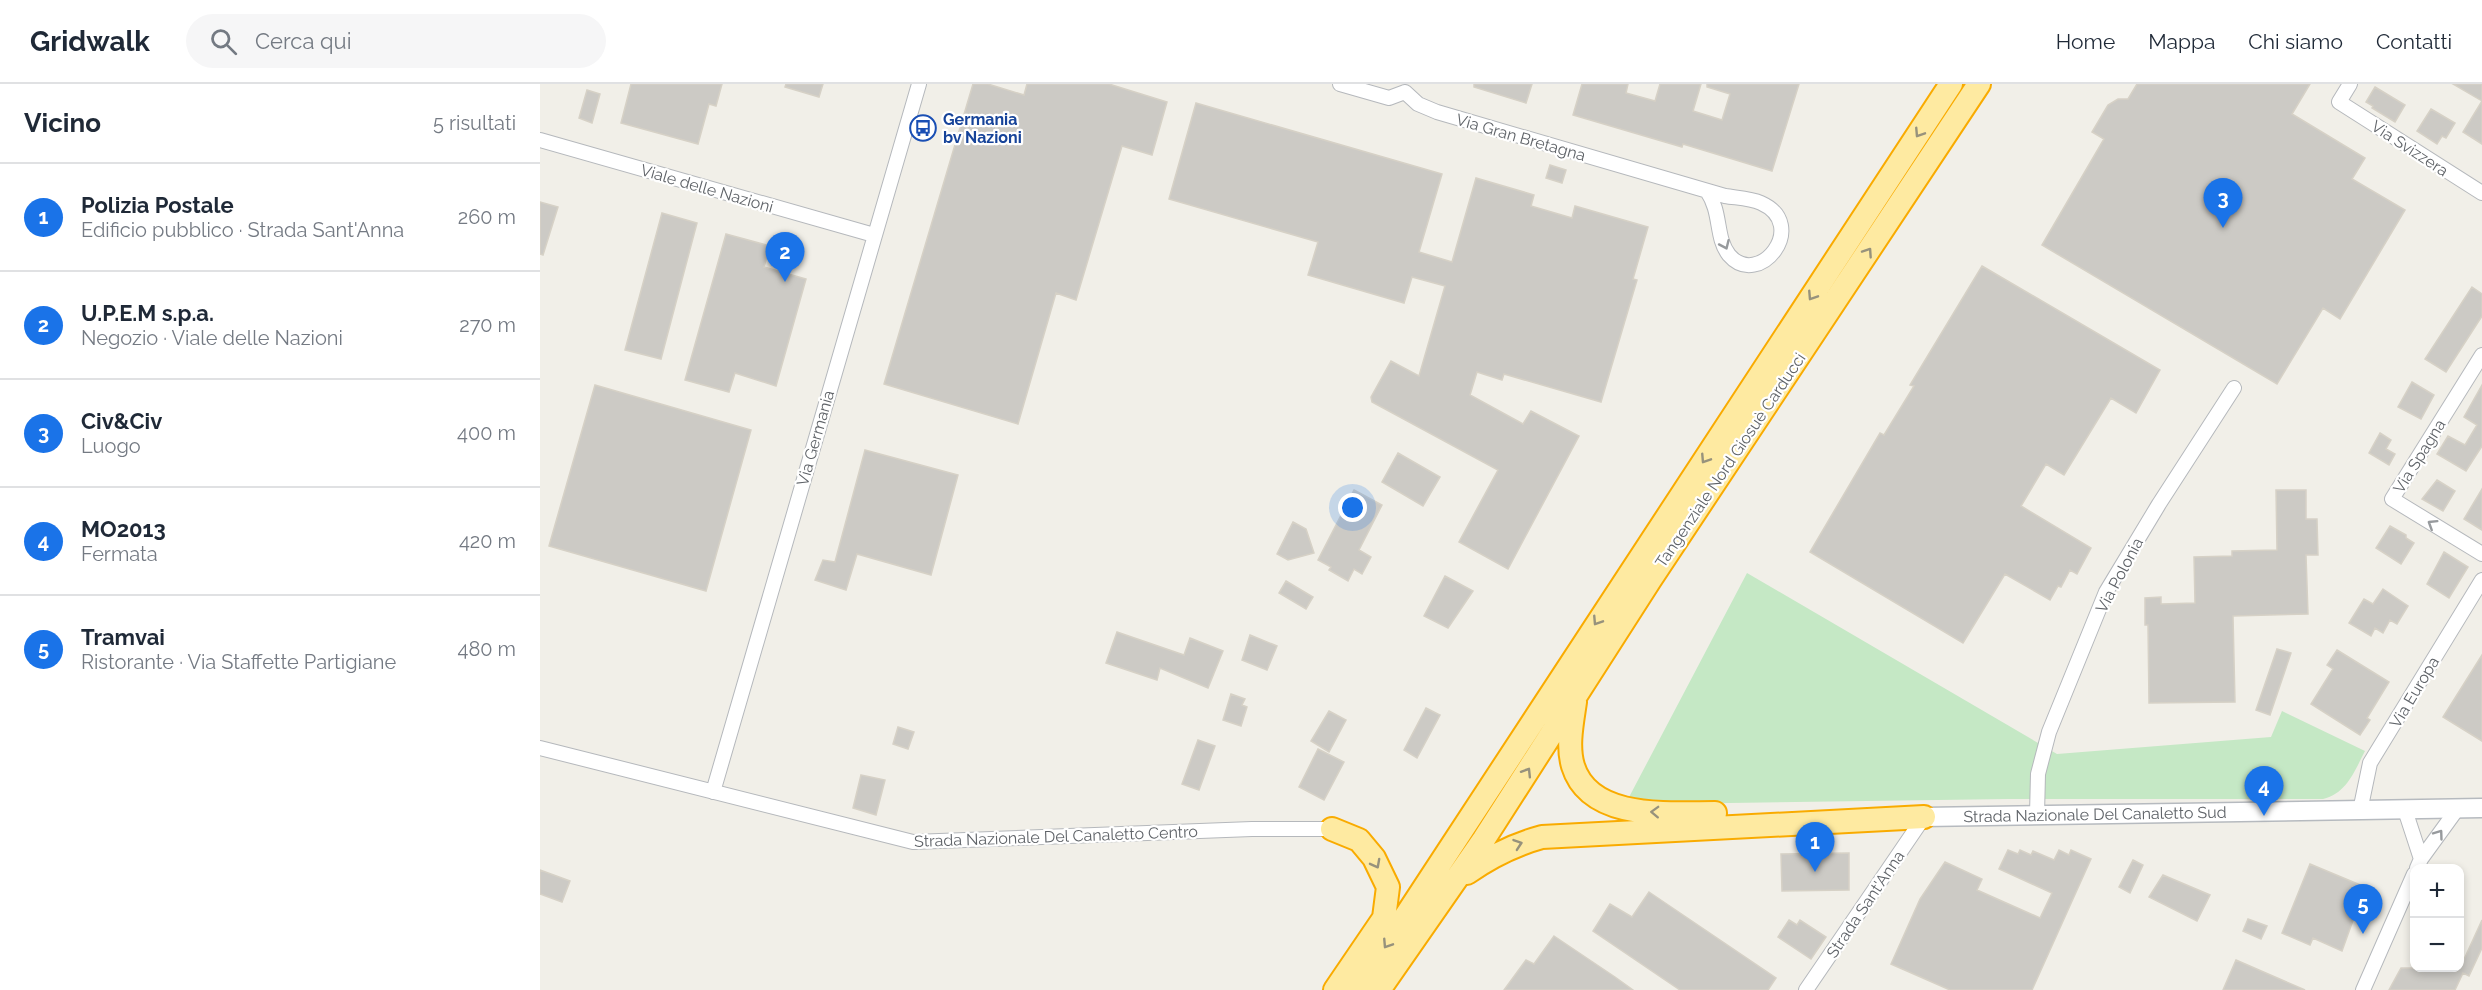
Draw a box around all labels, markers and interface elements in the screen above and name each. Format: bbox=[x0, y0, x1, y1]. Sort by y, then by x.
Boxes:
search box bbox=[186, 14, 606, 68]
text: Gridwalk bbox=[30, 25, 150, 58]
icon: search bbox=[207, 25, 240, 58]
text: Cerca qui bbox=[255, 28, 351, 54]
text: Home bbox=[2056, 29, 2115, 54]
text: Mappa bbox=[2148, 29, 2215, 54]
text: Chi siamo bbox=[2248, 29, 2343, 54]
text: Contatti bbox=[2376, 29, 2452, 54]
text: Vicino bbox=[24, 108, 101, 138]
place label: Germania bv Nazioni bbox=[943, 110, 1022, 147]
street label: Via Gran Bretagna bbox=[1454, 110, 1588, 165]
text: 5 risultati bbox=[433, 111, 516, 135]
bus stop icon: Germania bv Nazioni bbox=[908, 113, 938, 143]
street label: Via Svizzera bbox=[2368, 117, 2452, 180]
one-way arrow bbox=[1915, 126, 1926, 137]
street label: Viale delle Nazioni bbox=[638, 160, 775, 217]
pin: 3 bbox=[2204, 178, 2242, 228]
text: Polizia Postale bbox=[81, 192, 234, 218]
text: 1 bbox=[39, 205, 48, 229]
text: 260 m bbox=[458, 205, 516, 229]
text: Edificio pubblico · Strada Sant'Anna bbox=[81, 218, 404, 242]
pin: 2 bbox=[766, 232, 804, 282]
one-way arrow bbox=[1718, 238, 1730, 249]
one-way arrow bbox=[1861, 248, 1873, 258]
one-way arrow bbox=[1808, 289, 1819, 300]
text: U.P.E.M s.p.a. bbox=[81, 300, 214, 326]
text: 2 bbox=[38, 313, 49, 337]
text: 270 m bbox=[459, 313, 516, 337]
text: Negozio · Viale delle Nazioni bbox=[81, 326, 343, 350]
street label: Tangenziale Nord Giosuè Carducci bbox=[1651, 349, 1809, 571]
street label: Via Germania bbox=[793, 388, 838, 488]
text: Civ&Civ bbox=[81, 408, 162, 434]
street label: Via Spagna bbox=[2389, 416, 2450, 497]
text: 3 bbox=[38, 421, 49, 445]
text: 400 m bbox=[457, 421, 516, 445]
text: Luogo bbox=[81, 434, 141, 458]
one-way arrow bbox=[1701, 452, 1712, 463]
your location bbox=[1338, 493, 1367, 522]
text: MO2013 bbox=[81, 516, 166, 542]
one-way arrow bbox=[2428, 519, 2438, 531]
text: 4 bbox=[38, 529, 49, 553]
text: 420 m bbox=[459, 529, 516, 553]
street label: Via Polonia bbox=[2092, 535, 2147, 616]
text: Fermata bbox=[81, 542, 158, 566]
one-way arrow bbox=[1593, 615, 1604, 626]
text: Tramvai bbox=[81, 624, 165, 650]
text: 5 bbox=[38, 637, 49, 661]
text: 480 m bbox=[458, 637, 516, 661]
text: Ristorante · Via Staffette Partigiane bbox=[81, 650, 396, 674]
street label: Via Europa bbox=[2386, 653, 2443, 731]
pin: 4 bbox=[2244, 766, 2284, 816]
one-way arrow bbox=[1519, 768, 1531, 778]
street label: Strada Nazionale Del Canaletto Sud bbox=[1963, 803, 2227, 826]
one-way arrow bbox=[1651, 806, 1660, 819]
street label: Strada Nazionale Del Canaletto Centro bbox=[914, 822, 1198, 851]
pin: 1 bbox=[1796, 822, 1834, 872]
one-way arrow bbox=[2432, 829, 2443, 840]
one-way arrow bbox=[1512, 839, 1523, 851]
street label: Strada Sant'Anna bbox=[1822, 847, 1908, 962]
one-way arrow bbox=[1369, 858, 1380, 868]
map controls bbox=[2410, 864, 2464, 972]
button: + bbox=[2410, 864, 2464, 918]
pin: 5 bbox=[2344, 884, 2382, 934]
button: − bbox=[2410, 918, 2464, 972]
one-way arrow bbox=[1382, 938, 1394, 948]

